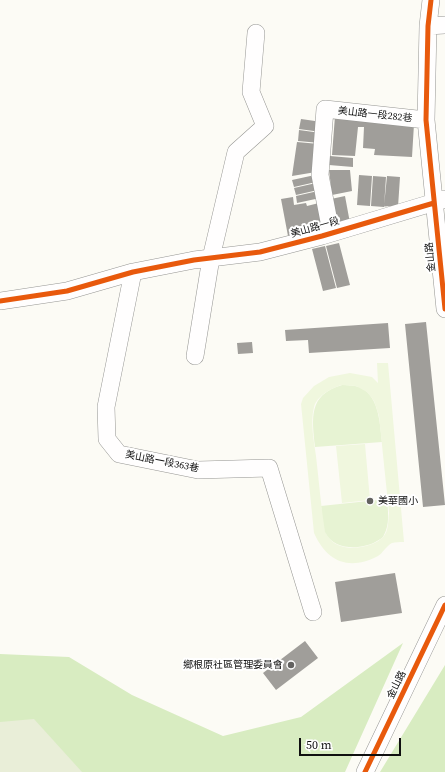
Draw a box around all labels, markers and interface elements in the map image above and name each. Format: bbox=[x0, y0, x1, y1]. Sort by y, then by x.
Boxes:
street label: 美山路一段282巷 bbox=[337, 105, 413, 125]
street label: 美山路一段 bbox=[289, 215, 341, 241]
street label: 金山路 bbox=[423, 241, 439, 273]
street label: 美山路一段363巷 bbox=[124, 449, 200, 475]
place label: 美華國小 bbox=[378, 495, 418, 507]
marker: 美華國小 bbox=[365, 496, 375, 506]
place label: 鄉根原社區管理委員會 bbox=[183, 659, 283, 671]
marker: 鄉根原社區管理委員會 bbox=[286, 660, 296, 670]
street label: 金山路 bbox=[385, 669, 409, 701]
scale bar bbox=[301, 730, 403, 756]
text: 50 m bbox=[306, 737, 332, 753]

